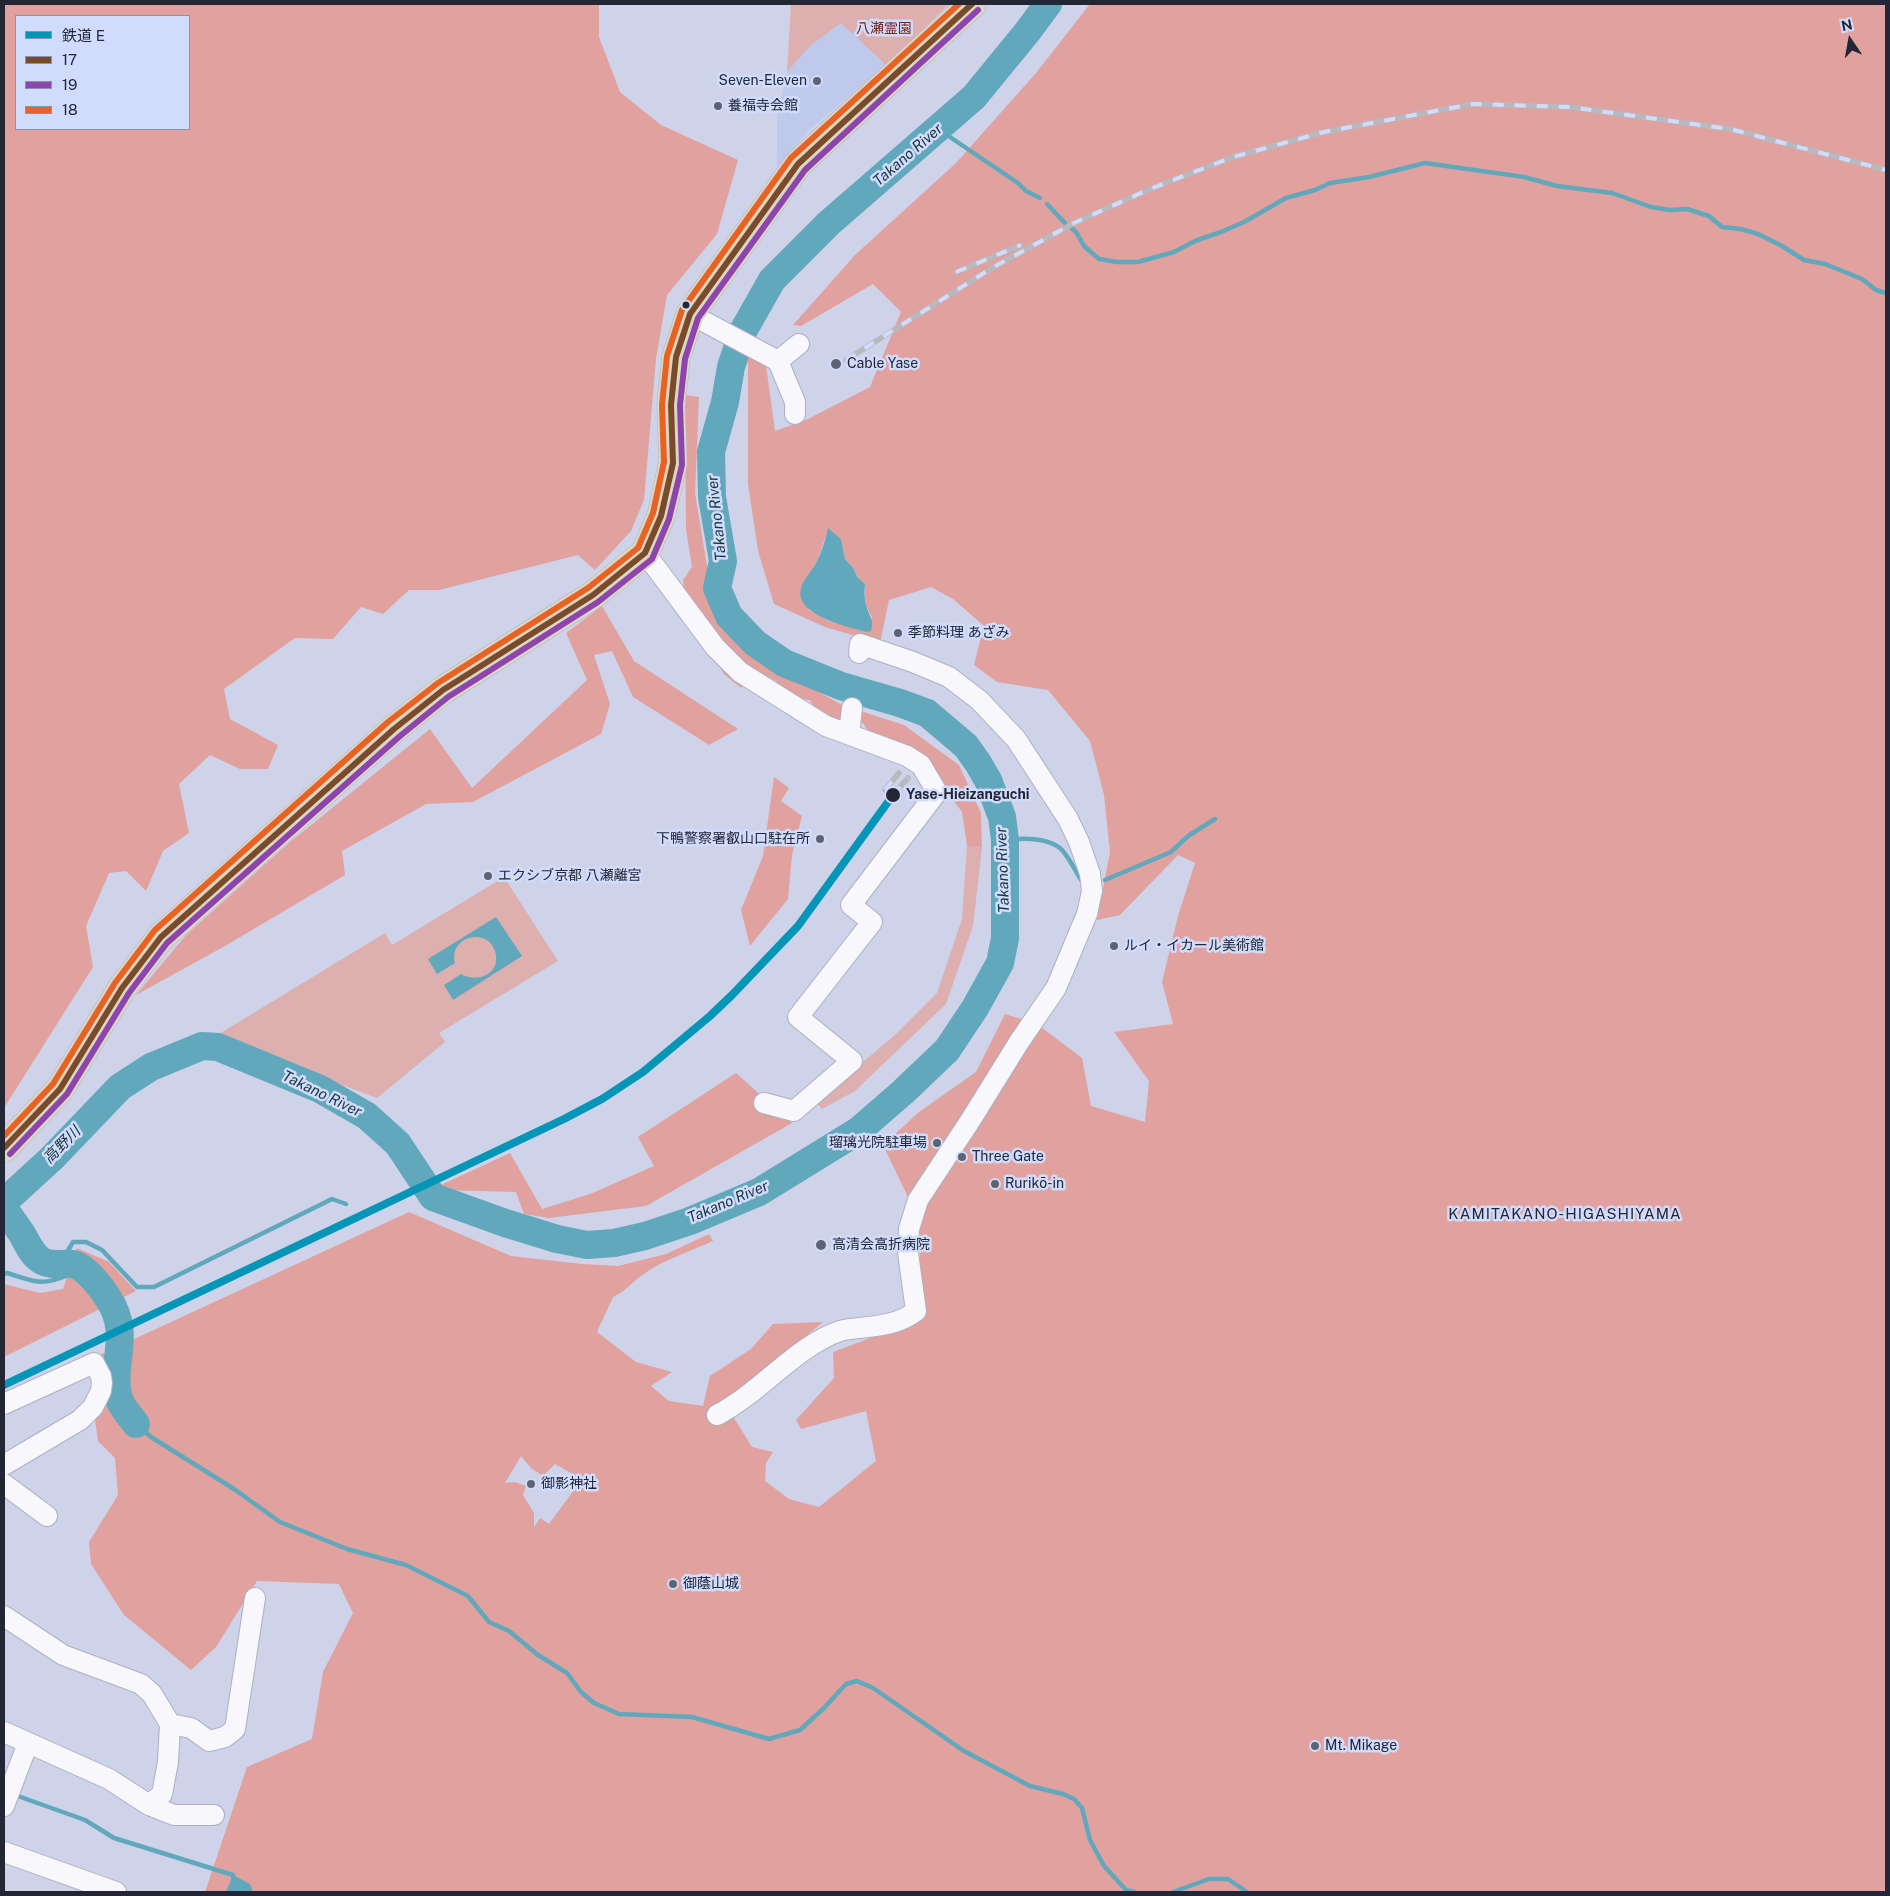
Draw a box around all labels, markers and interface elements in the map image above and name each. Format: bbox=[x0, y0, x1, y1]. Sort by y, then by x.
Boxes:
legend bbox=[15, 15, 190, 130]
north arrow bbox=[1825, 15, 1875, 65]
text: N bbox=[1840, 16, 1854, 34]
park label: 八瀬霊園 bbox=[856, 21, 912, 37]
text: 鉄道 E bbox=[62, 27, 105, 44]
text: 17 bbox=[62, 51, 77, 68]
place label: Seven-Eleven bbox=[719, 73, 807, 89]
marker: Seven-Eleven bbox=[811, 75, 823, 87]
text: 19 bbox=[62, 76, 77, 93]
place label: 養福寺会館 bbox=[728, 98, 798, 114]
marker: 養福寺会館 bbox=[712, 100, 724, 112]
text: 18 bbox=[62, 101, 78, 118]
water label: Takano River bbox=[870, 120, 946, 190]
unlabelled marker bbox=[681, 300, 691, 310]
place label: Cable Yase bbox=[847, 356, 918, 372]
marker: Cable Yase bbox=[829, 357, 843, 371]
water label: Takano River bbox=[704, 474, 730, 562]
place label: 季節料理 あざみ bbox=[908, 625, 1009, 641]
marker: 季節料理 あざみ bbox=[892, 627, 904, 639]
marker: Yase-Hieizanguchi bbox=[884, 786, 902, 804]
place label: Yase-Hieizanguchi bbox=[906, 787, 1029, 803]
water label: Takano River bbox=[993, 827, 1013, 913]
place label: 下鴨警察署叡山口駐在所 bbox=[656, 831, 810, 847]
marker: 下鴨警察署叡山口駐在所 bbox=[814, 833, 826, 845]
place label: エクシブ京都 八瀬離宮 bbox=[498, 868, 641, 884]
marker: エクシブ京都 八瀬離宮 bbox=[482, 870, 494, 882]
place label: ルイ・イカール美術館 bbox=[1124, 938, 1264, 954]
marker: ルイ・イカール美術館 bbox=[1108, 940, 1120, 952]
water label: Takano River bbox=[279, 1067, 365, 1121]
water label: 高野川 bbox=[40, 1123, 84, 1167]
place label: 瑠璃光院駐車場 bbox=[829, 1135, 927, 1151]
marker: 瑠璃光院駐車場 bbox=[931, 1137, 943, 1149]
place label: Three Gate bbox=[972, 1149, 1044, 1165]
marker: Three Gate bbox=[956, 1151, 968, 1163]
place label: Rurikō-in bbox=[1005, 1176, 1064, 1192]
water label: Takano River bbox=[685, 1177, 771, 1227]
marker: Rurikō-in bbox=[989, 1178, 1001, 1190]
district label: KAMITAKANO-HIGASHIYAMA bbox=[1446, 1205, 1684, 1223]
place label: 高清会高折病院 bbox=[832, 1237, 930, 1253]
marker: 高清会高折病院 bbox=[814, 1238, 828, 1252]
place label: 御影神社 bbox=[541, 1476, 597, 1492]
marker: 御影神社 bbox=[525, 1478, 537, 1490]
place label: 御蔭山城 bbox=[683, 1576, 739, 1592]
marker: 御蔭山城 bbox=[667, 1578, 679, 1590]
place label: Mt. Mikage bbox=[1325, 1738, 1397, 1754]
marker: Mt. Mikage bbox=[1309, 1740, 1321, 1752]

